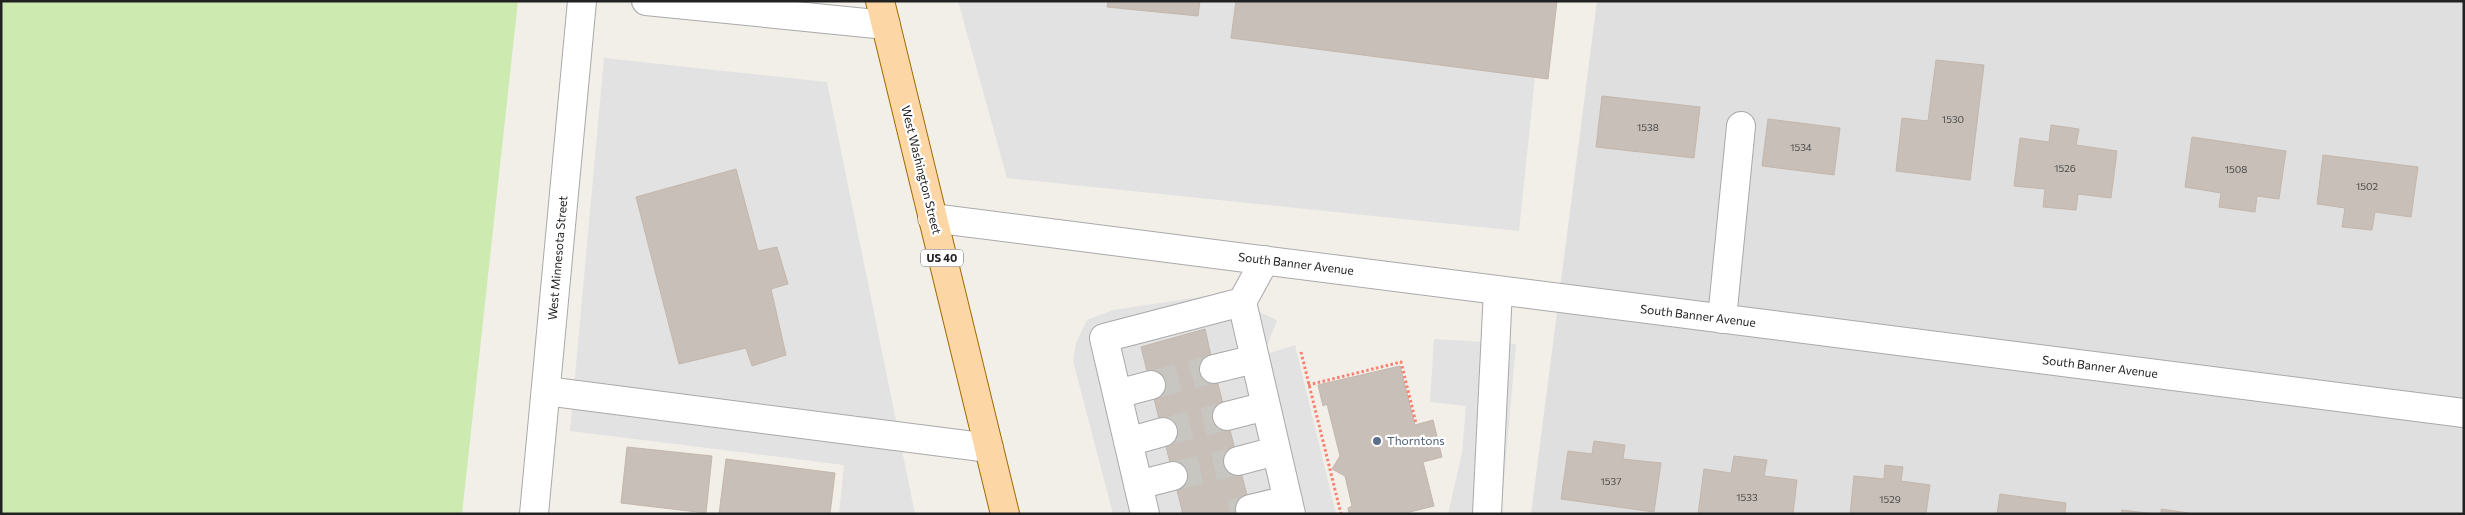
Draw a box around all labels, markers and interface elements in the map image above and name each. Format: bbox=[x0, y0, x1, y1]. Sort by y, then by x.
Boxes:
street label: West Washington Street bbox=[899, 104, 945, 236]
house number: 1530 bbox=[1942, 113, 1964, 125]
house number: 1538 bbox=[1637, 121, 1659, 133]
house number: 1534 bbox=[1790, 141, 1812, 153]
house number: 1526 bbox=[2054, 162, 2076, 174]
house number: 1508 bbox=[2225, 163, 2247, 175]
house number: 1502 bbox=[2356, 180, 2378, 192]
street label: West Minnesota Street bbox=[545, 195, 569, 321]
street label: South Banner Avenue bbox=[1238, 249, 1355, 277]
road number: US 40 bbox=[921, 250, 963, 266]
street label: South Banner Avenue bbox=[1640, 301, 1757, 329]
street label: South Banner Avenue bbox=[2042, 352, 2159, 380]
place label: Thorntons bbox=[1387, 433, 1445, 447]
marker: Thorntons bbox=[1371, 435, 1383, 447]
house number: 1537 bbox=[1601, 475, 1621, 487]
house number: 1533 bbox=[1736, 491, 1758, 503]
house number: 1529 bbox=[1879, 493, 1901, 505]

